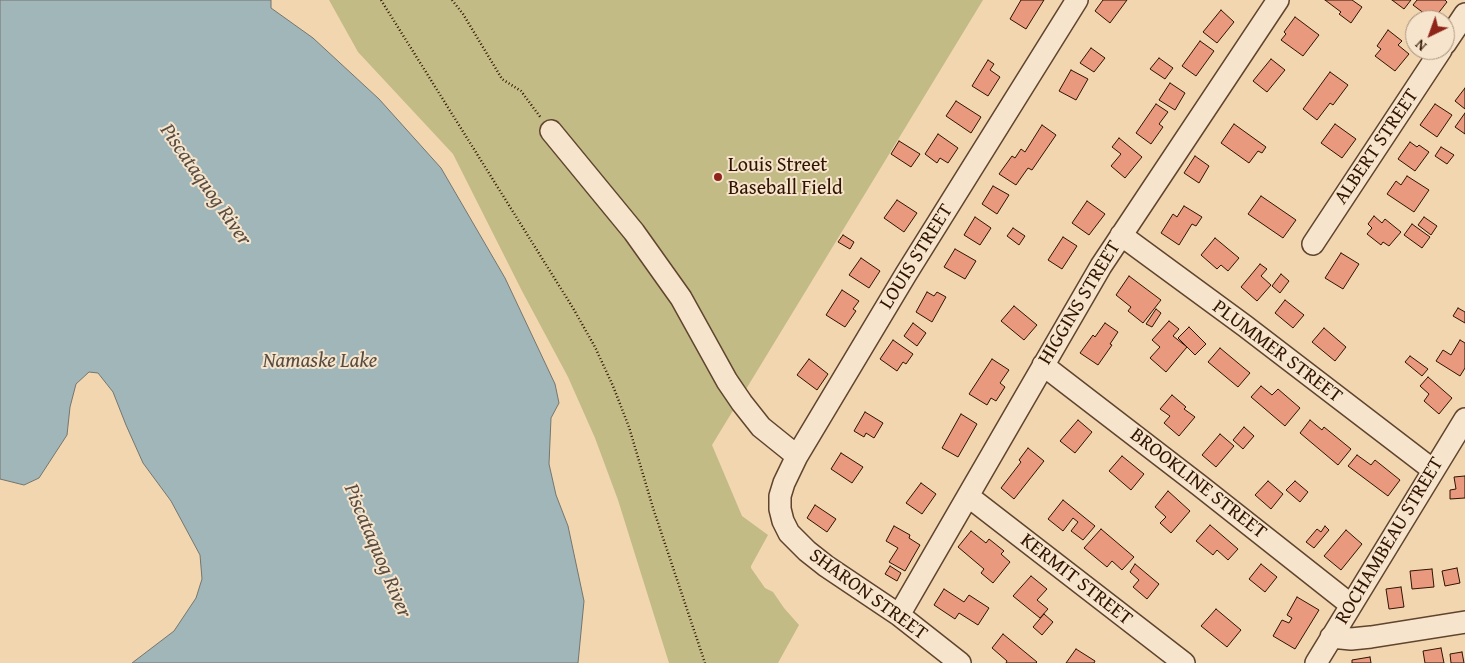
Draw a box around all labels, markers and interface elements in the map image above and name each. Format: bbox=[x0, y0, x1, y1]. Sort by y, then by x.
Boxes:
north arrow bbox=[1405, 10, 1455, 60]
text: N bbox=[1410, 35, 1431, 56]
street label: ALBERT STREET bbox=[1330, 85, 1424, 209]
water label: Piscataquog River bbox=[154, 119, 256, 251]
place label: Louis Street Baseball Field bbox=[728, 154, 843, 201]
marker: Louis Street Baseball Field bbox=[712, 171, 724, 183]
street label: LOUIS STREET bbox=[875, 200, 959, 314]
street label: HIGGINS STREET bbox=[1034, 237, 1126, 369]
street label: PLUMMER STREET bbox=[1207, 295, 1347, 409]
water label: Namaske Lake bbox=[263, 349, 377, 375]
street label: BROOKLINE STREET bbox=[1125, 423, 1271, 545]
street label: ROCHAMBEAU STREET bbox=[1331, 453, 1449, 629]
water label: Piscataquog River bbox=[337, 480, 417, 622]
street label: KERMIT STREET bbox=[1015, 529, 1137, 631]
street label: SHARON STREET bbox=[804, 544, 932, 646]

